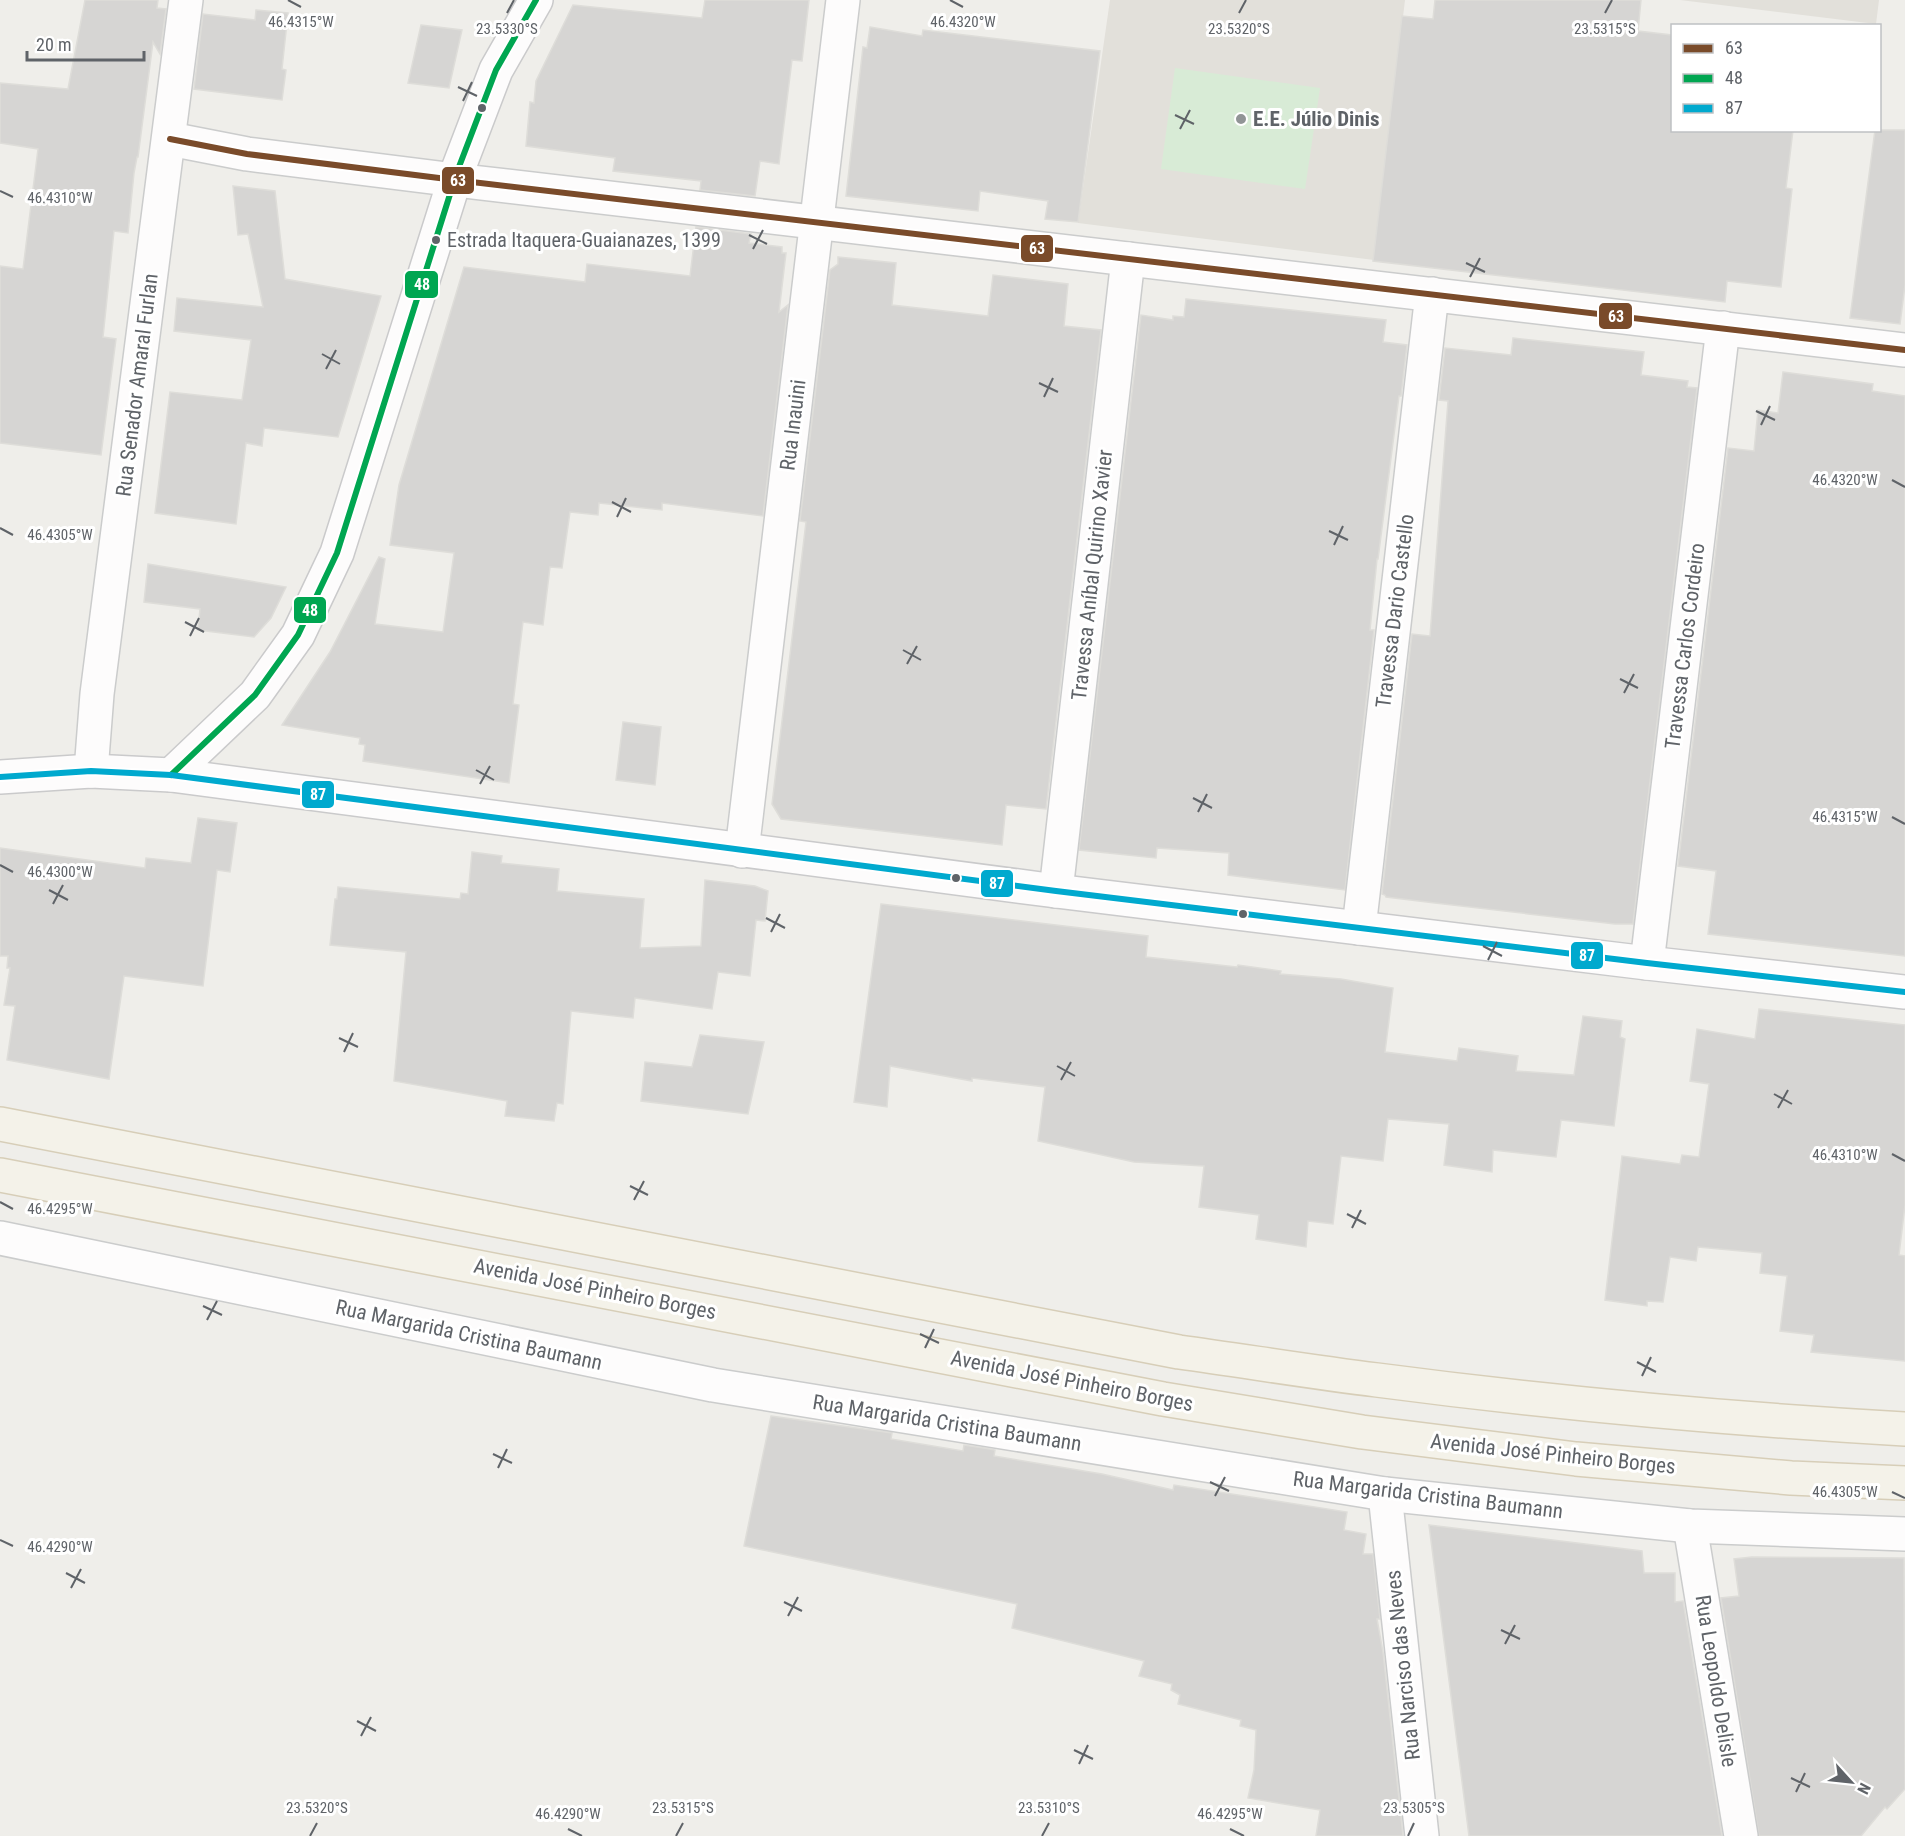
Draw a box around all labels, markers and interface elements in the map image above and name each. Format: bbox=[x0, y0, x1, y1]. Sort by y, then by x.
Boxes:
text: 46.4315°W bbox=[268, 13, 334, 31]
text: 46.4320°W bbox=[930, 13, 996, 31]
text: 23.5330°S bbox=[476, 20, 538, 38]
text: 23.5320°S bbox=[1208, 20, 1270, 38]
text: 23.5315°S bbox=[1574, 20, 1636, 38]
scale bar bbox=[27, 24, 144, 62]
legend bbox=[1671, 24, 1881, 132]
text: 20 m bbox=[36, 34, 71, 55]
text: 63 bbox=[1725, 37, 1743, 58]
text: 48 bbox=[1725, 67, 1743, 88]
text: 87 bbox=[1725, 97, 1743, 118]
unlabelled marker bbox=[476, 102, 488, 114]
place label: E.E. Júlio Dinis bbox=[1253, 107, 1379, 131]
marker: E.E. Júlio Dinis bbox=[1234, 112, 1248, 126]
line badge: 63 bbox=[441, 166, 475, 195]
text: 63 bbox=[450, 171, 466, 190]
text: 46.4310°W bbox=[27, 189, 93, 207]
place label: Estrada Itaquera-Guaianazes, 1399 bbox=[447, 228, 721, 252]
marker: Estrada Itaquera-Guaianazes, 1399 bbox=[430, 234, 442, 246]
line badge: 63 bbox=[1020, 234, 1054, 263]
text: 63 bbox=[1029, 239, 1045, 258]
line badge: 48 bbox=[404, 270, 439, 299]
street label: Rua Senador Amaral Furlan bbox=[111, 272, 163, 498]
text: 48 bbox=[414, 275, 430, 294]
line badge: 63 bbox=[1598, 302, 1633, 330]
text: 63 bbox=[1608, 307, 1624, 326]
street label: Rua Inauini bbox=[776, 378, 810, 472]
street label: Travessa Aníbal Quirino Xavier bbox=[1067, 448, 1117, 702]
text: 46.4320°W bbox=[1812, 471, 1878, 489]
street label: Travessa Dario Castello bbox=[1371, 513, 1419, 709]
text: 46.4305°W bbox=[27, 526, 93, 544]
street label: Travessa Carlos Cordeiro bbox=[1660, 542, 1710, 750]
line badge: 48 bbox=[293, 596, 327, 624]
text: 48 bbox=[302, 601, 318, 620]
line badge: 87 bbox=[301, 780, 335, 809]
text: 87 bbox=[310, 785, 326, 804]
text: 46.4315°W bbox=[1812, 808, 1878, 826]
text: 46.4300°W bbox=[27, 863, 93, 881]
line badge: 87 bbox=[980, 869, 1014, 898]
unlabelled marker bbox=[950, 872, 962, 884]
text: 87 bbox=[989, 874, 1005, 893]
unlabelled marker bbox=[1237, 908, 1249, 920]
line badge: 87 bbox=[1570, 941, 1604, 970]
text: 87 bbox=[1579, 946, 1595, 965]
text: 46.4310°W bbox=[1812, 1146, 1878, 1164]
text: 46.4295°W bbox=[27, 1200, 93, 1218]
street label: Avenida José Pinheiro Borges bbox=[472, 1254, 718, 1324]
street label: Rua Margarida Cristina Baumann bbox=[334, 1295, 604, 1375]
street label: Avenida José Pinheiro Borges bbox=[949, 1346, 1195, 1416]
street label: Rua Margarida Cristina Baumann bbox=[811, 1390, 1083, 1456]
street label: Avenida José Pinheiro Borges bbox=[1429, 1429, 1677, 1479]
street label: Rua Margarida Cristina Baumann bbox=[1292, 1467, 1564, 1523]
text: 46.4305°W bbox=[1812, 1483, 1878, 1501]
text: 46.4290°W bbox=[27, 1538, 93, 1556]
street label: Rua Narciso das Neves bbox=[1381, 1569, 1425, 1761]
street label: Rua Leopoldo Delisle bbox=[1691, 1593, 1741, 1769]
north arrow bbox=[1821, 1752, 1881, 1812]
text: N bbox=[1853, 1780, 1875, 1797]
text: 23.5320°S bbox=[286, 1799, 348, 1817]
text: 23.5315°S bbox=[652, 1799, 714, 1817]
text: 23.5310°S bbox=[1018, 1799, 1080, 1817]
text: 23.5305°S bbox=[1383, 1799, 1445, 1817]
text: 46.4290°W bbox=[535, 1805, 601, 1823]
text: 46.4295°W bbox=[1197, 1805, 1263, 1823]

